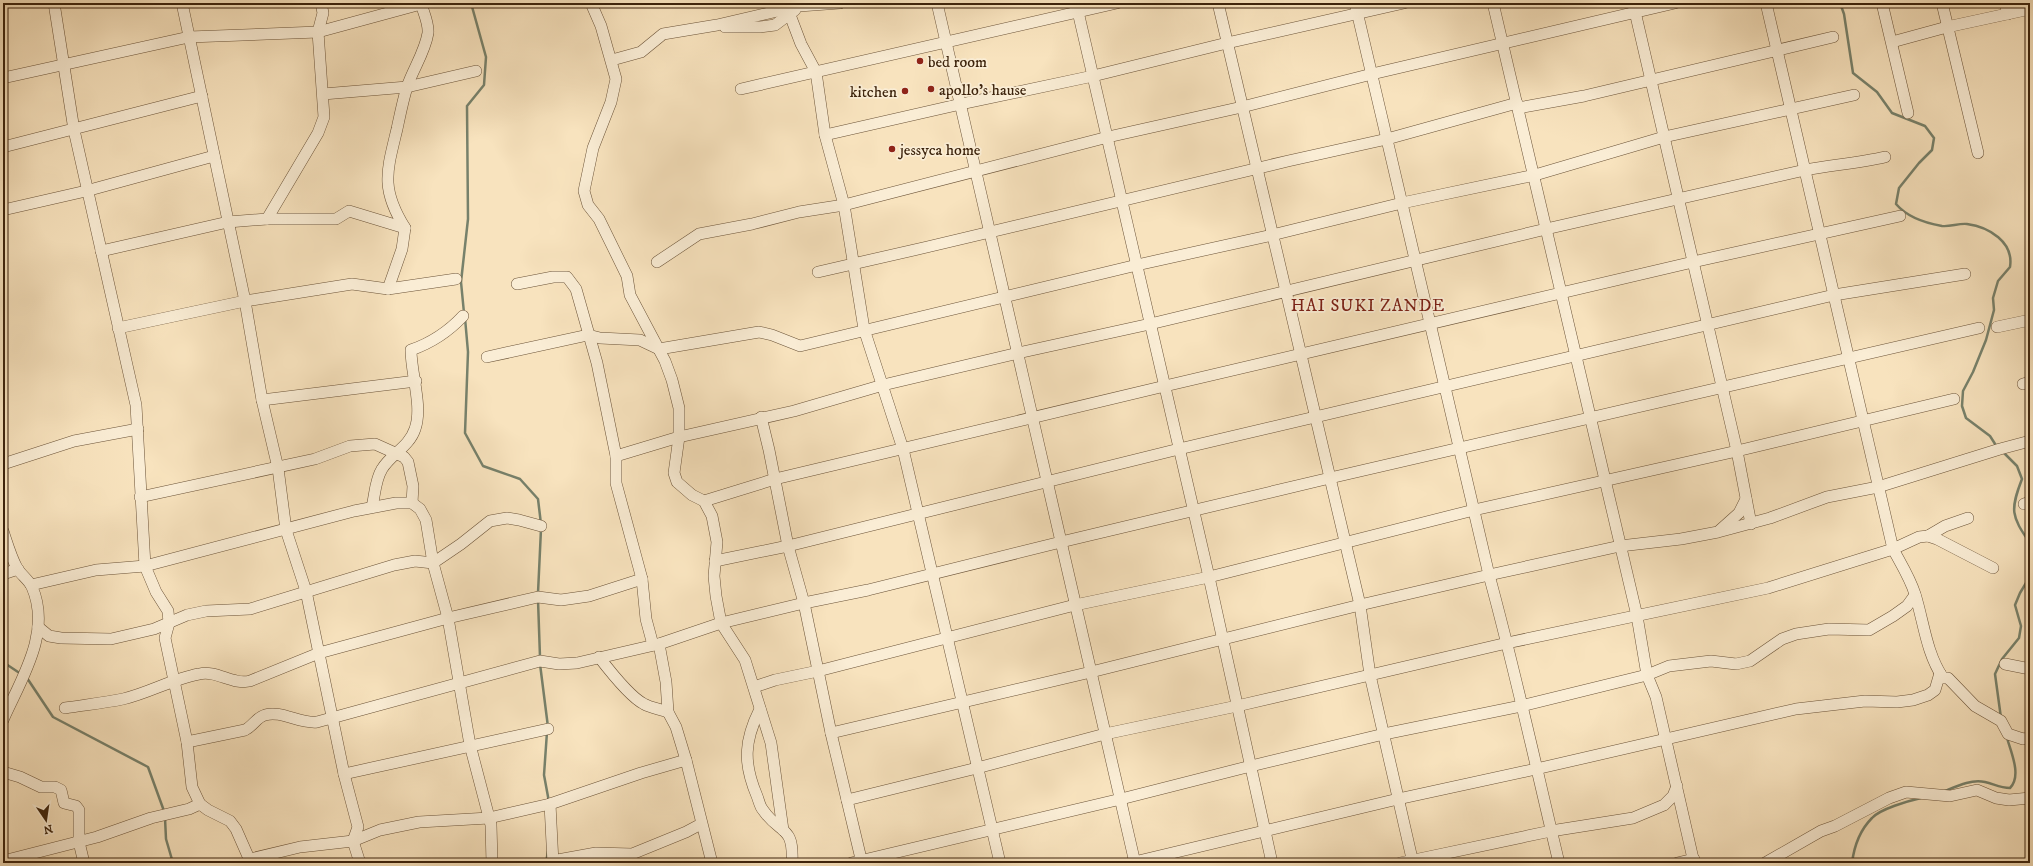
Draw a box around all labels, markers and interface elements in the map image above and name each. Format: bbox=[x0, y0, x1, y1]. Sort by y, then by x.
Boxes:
place label: bed room bbox=[928, 52, 987, 72]
marker: bed room bbox=[915, 56, 925, 66]
place label: apollo's hause bbox=[939, 80, 1027, 100]
place label: kitchen bbox=[850, 82, 898, 102]
marker: apollo's hause bbox=[926, 84, 936, 94]
marker: kitchen bbox=[900, 86, 910, 96]
place label: jessyca home bbox=[897, 140, 981, 160]
marker: jessyca home bbox=[887, 144, 897, 154]
district label: HAI SUKI ZANDE bbox=[1291, 295, 1445, 317]
north arrow bbox=[26, 800, 66, 840]
text: N bbox=[42, 821, 54, 837]

